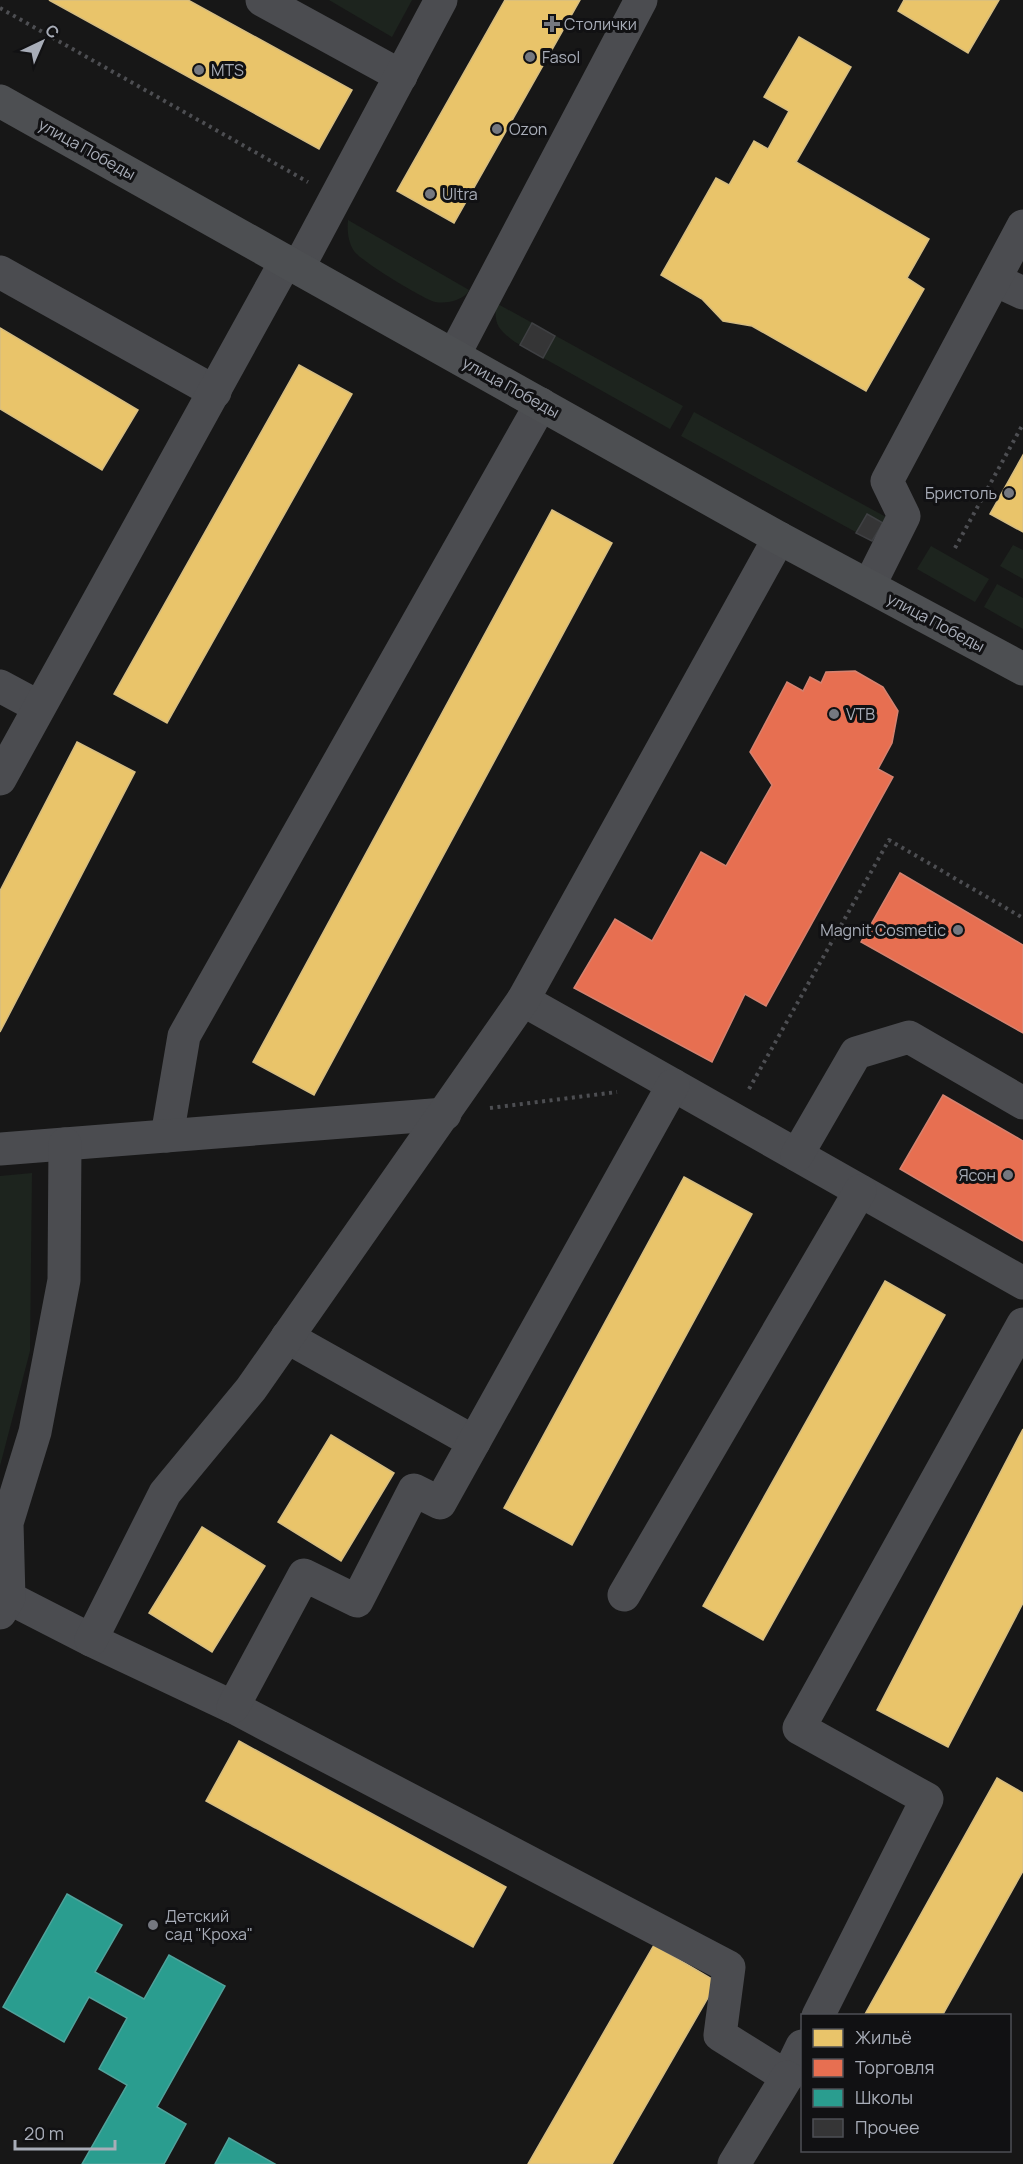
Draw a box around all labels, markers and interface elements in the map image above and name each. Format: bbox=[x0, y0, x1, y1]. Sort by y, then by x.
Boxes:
north arrow bbox=[12, 12, 72, 72]
place label: Столички bbox=[564, 13, 637, 35]
marker: Столички bbox=[545, 17, 559, 31]
text: С bbox=[41, 19, 64, 43]
place label: Fasol bbox=[542, 46, 580, 68]
marker: Fasol bbox=[523, 50, 537, 64]
place label: MTS bbox=[211, 59, 244, 81]
marker: MTS bbox=[192, 63, 206, 77]
street label: улица Победы bbox=[34, 113, 140, 185]
place label: Ozon bbox=[509, 118, 547, 140]
marker: Ozon bbox=[490, 122, 504, 136]
place label: Ultra bbox=[442, 183, 478, 205]
marker: Ultra bbox=[423, 187, 437, 201]
street label: улица Победы bbox=[458, 351, 564, 423]
place label: Бристоль bbox=[925, 482, 997, 504]
marker: Бристоль bbox=[1002, 486, 1016, 500]
street label: улица Победы bbox=[883, 587, 989, 657]
place label: VTB bbox=[846, 703, 875, 725]
marker: VTB bbox=[827, 707, 841, 721]
place label: Magnit Cosmetic bbox=[820, 919, 946, 941]
marker: Magnit Cosmetic bbox=[951, 923, 965, 937]
place label: Ясон bbox=[958, 1164, 996, 1186]
marker: Ясон bbox=[1001, 1168, 1015, 1182]
place label: Детский сад "Кроха" bbox=[165, 1905, 253, 1945]
marker: Детский сад "Кроха" bbox=[146, 1918, 160, 1932]
legend bbox=[801, 2014, 1011, 2152]
text: Жильё bbox=[855, 2025, 912, 2049]
text: Торговля bbox=[855, 2055, 934, 2079]
text: Школы bbox=[855, 2085, 913, 2109]
scale bar bbox=[15, 2113, 116, 2151]
text: Прочее bbox=[855, 2115, 920, 2139]
text: 20 m bbox=[24, 2121, 64, 2145]

